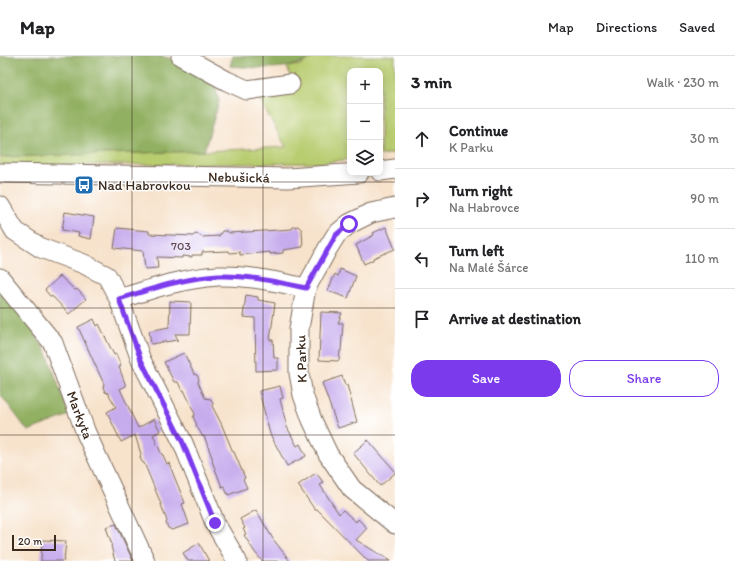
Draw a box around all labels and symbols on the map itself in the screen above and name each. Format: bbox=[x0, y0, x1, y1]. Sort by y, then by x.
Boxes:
street label: Nebušická bbox=[208, 168, 271, 187]
bus stop icon: Nad Habrovkou bbox=[73, 174, 95, 196]
place label: Nad Habrovkou bbox=[98, 177, 191, 194]
route start bbox=[340, 215, 358, 233]
house number: 703 bbox=[171, 239, 191, 253]
street label: K Parku bbox=[292, 334, 311, 383]
street label: Markyta bbox=[63, 389, 96, 442]
route end bbox=[206, 514, 224, 532]
scale bar bbox=[12, 533, 56, 552]

